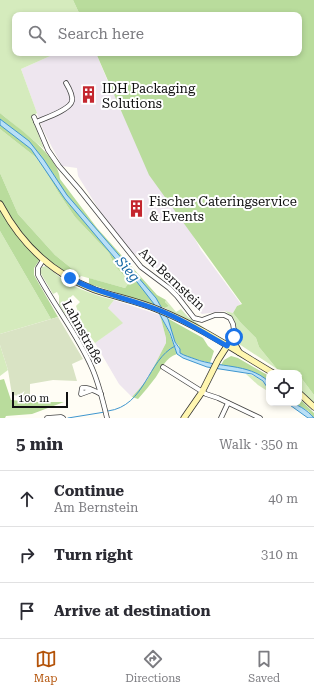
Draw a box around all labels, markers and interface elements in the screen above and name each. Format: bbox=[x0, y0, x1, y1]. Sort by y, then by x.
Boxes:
search box bbox=[12, 12, 302, 56]
icon: search bbox=[26, 23, 48, 45]
text: Search here bbox=[58, 25, 144, 43]
place label: IDH Packaging Solutions bbox=[102, 81, 196, 111]
building icon: IDH Packaging Solutions bbox=[79, 85, 99, 105]
place label: Fischer Cateringservice & Events bbox=[149, 194, 297, 224]
building icon: Fischer Cateringservice & Events bbox=[126, 198, 146, 218]
street label: Am Bernstein bbox=[136, 245, 208, 314]
water label: Sieg bbox=[112, 252, 143, 285]
route end bbox=[61, 269, 79, 287]
street label: Lahnstraße bbox=[59, 298, 107, 366]
route start bbox=[225, 328, 243, 346]
map controls bbox=[266, 370, 302, 406]
button: locate bbox=[266, 370, 302, 406]
scale bar bbox=[12, 390, 68, 409]
text: 100 m bbox=[18, 392, 49, 405]
text: 5 min bbox=[16, 434, 63, 454]
text: Walk · 350 m bbox=[219, 437, 298, 452]
text: Continue bbox=[54, 482, 124, 500]
icon: ahead bbox=[16, 488, 38, 510]
text: 40 m bbox=[268, 491, 298, 506]
text: Am Bernstein bbox=[54, 500, 138, 515]
icon: right bbox=[16, 544, 38, 566]
text: Turn right bbox=[54, 546, 133, 564]
text: 310 m bbox=[261, 547, 298, 562]
icon: arrive bbox=[16, 600, 38, 622]
text: Arrive at destination bbox=[54, 602, 210, 620]
tab: Map bbox=[34, 648, 57, 685]
tab: Directions bbox=[125, 648, 180, 685]
tab: Saved bbox=[248, 648, 280, 685]

